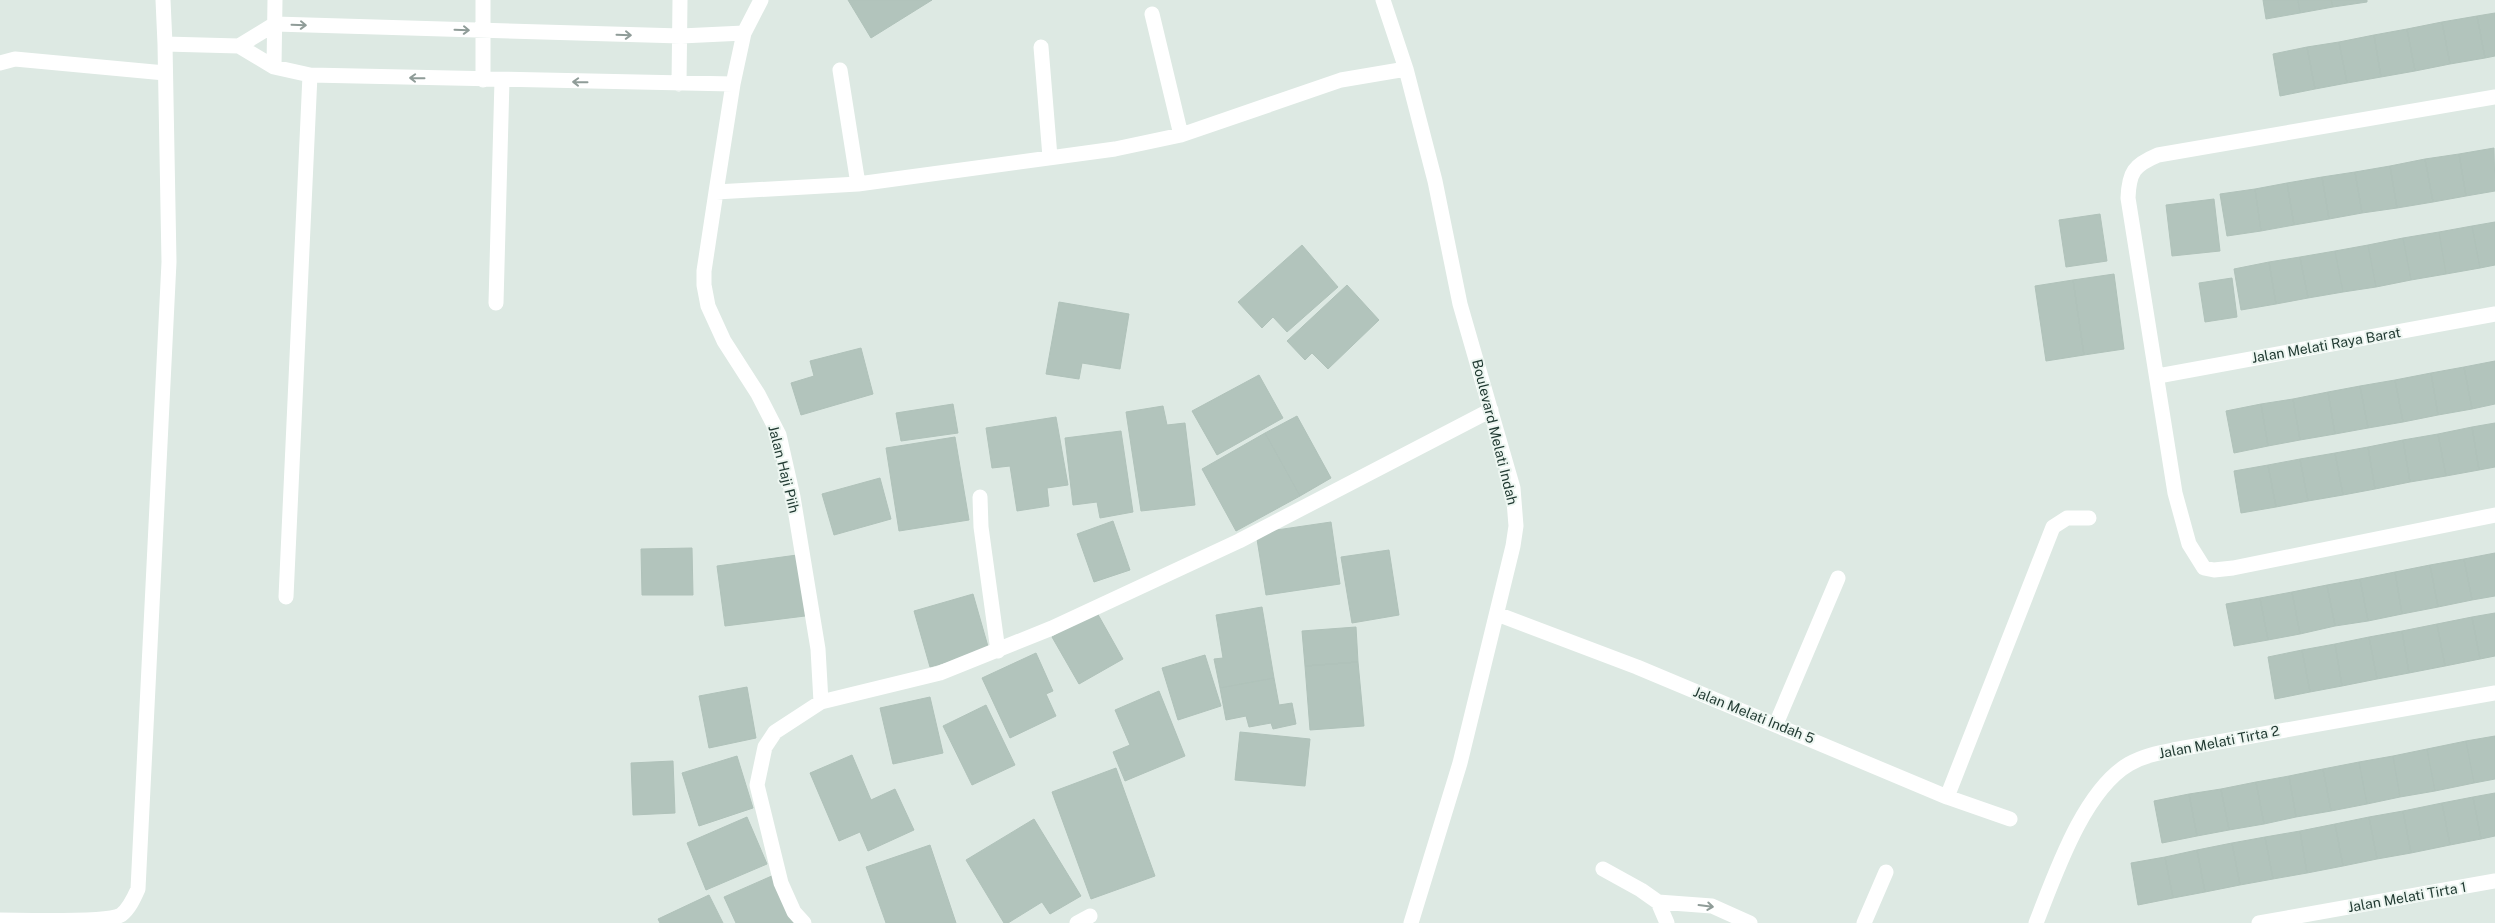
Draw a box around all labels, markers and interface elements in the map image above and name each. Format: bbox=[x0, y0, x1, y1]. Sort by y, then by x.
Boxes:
one-way arrow bbox=[291, 20, 307, 30]
one-way arrow bbox=[453, 25, 469, 35]
one-way arrow bbox=[616, 30, 632, 39]
one-way arrow bbox=[409, 73, 426, 83]
one-way arrow bbox=[572, 77, 588, 87]
street label: Jalan Melati Raya Barat bbox=[2250, 324, 2402, 366]
street label: Boulevard Melati Indah bbox=[1469, 358, 1521, 506]
street label: Jalan Haji Piih bbox=[765, 424, 803, 514]
street label: Jalan Melati Indah 5 bbox=[1691, 683, 1817, 747]
street label: Jalan Melati Tirta 2 bbox=[2157, 722, 2281, 762]
street label: Jalan Melati Tirta 1 bbox=[2346, 879, 2468, 915]
one-way arrow bbox=[1697, 901, 1713, 911]

